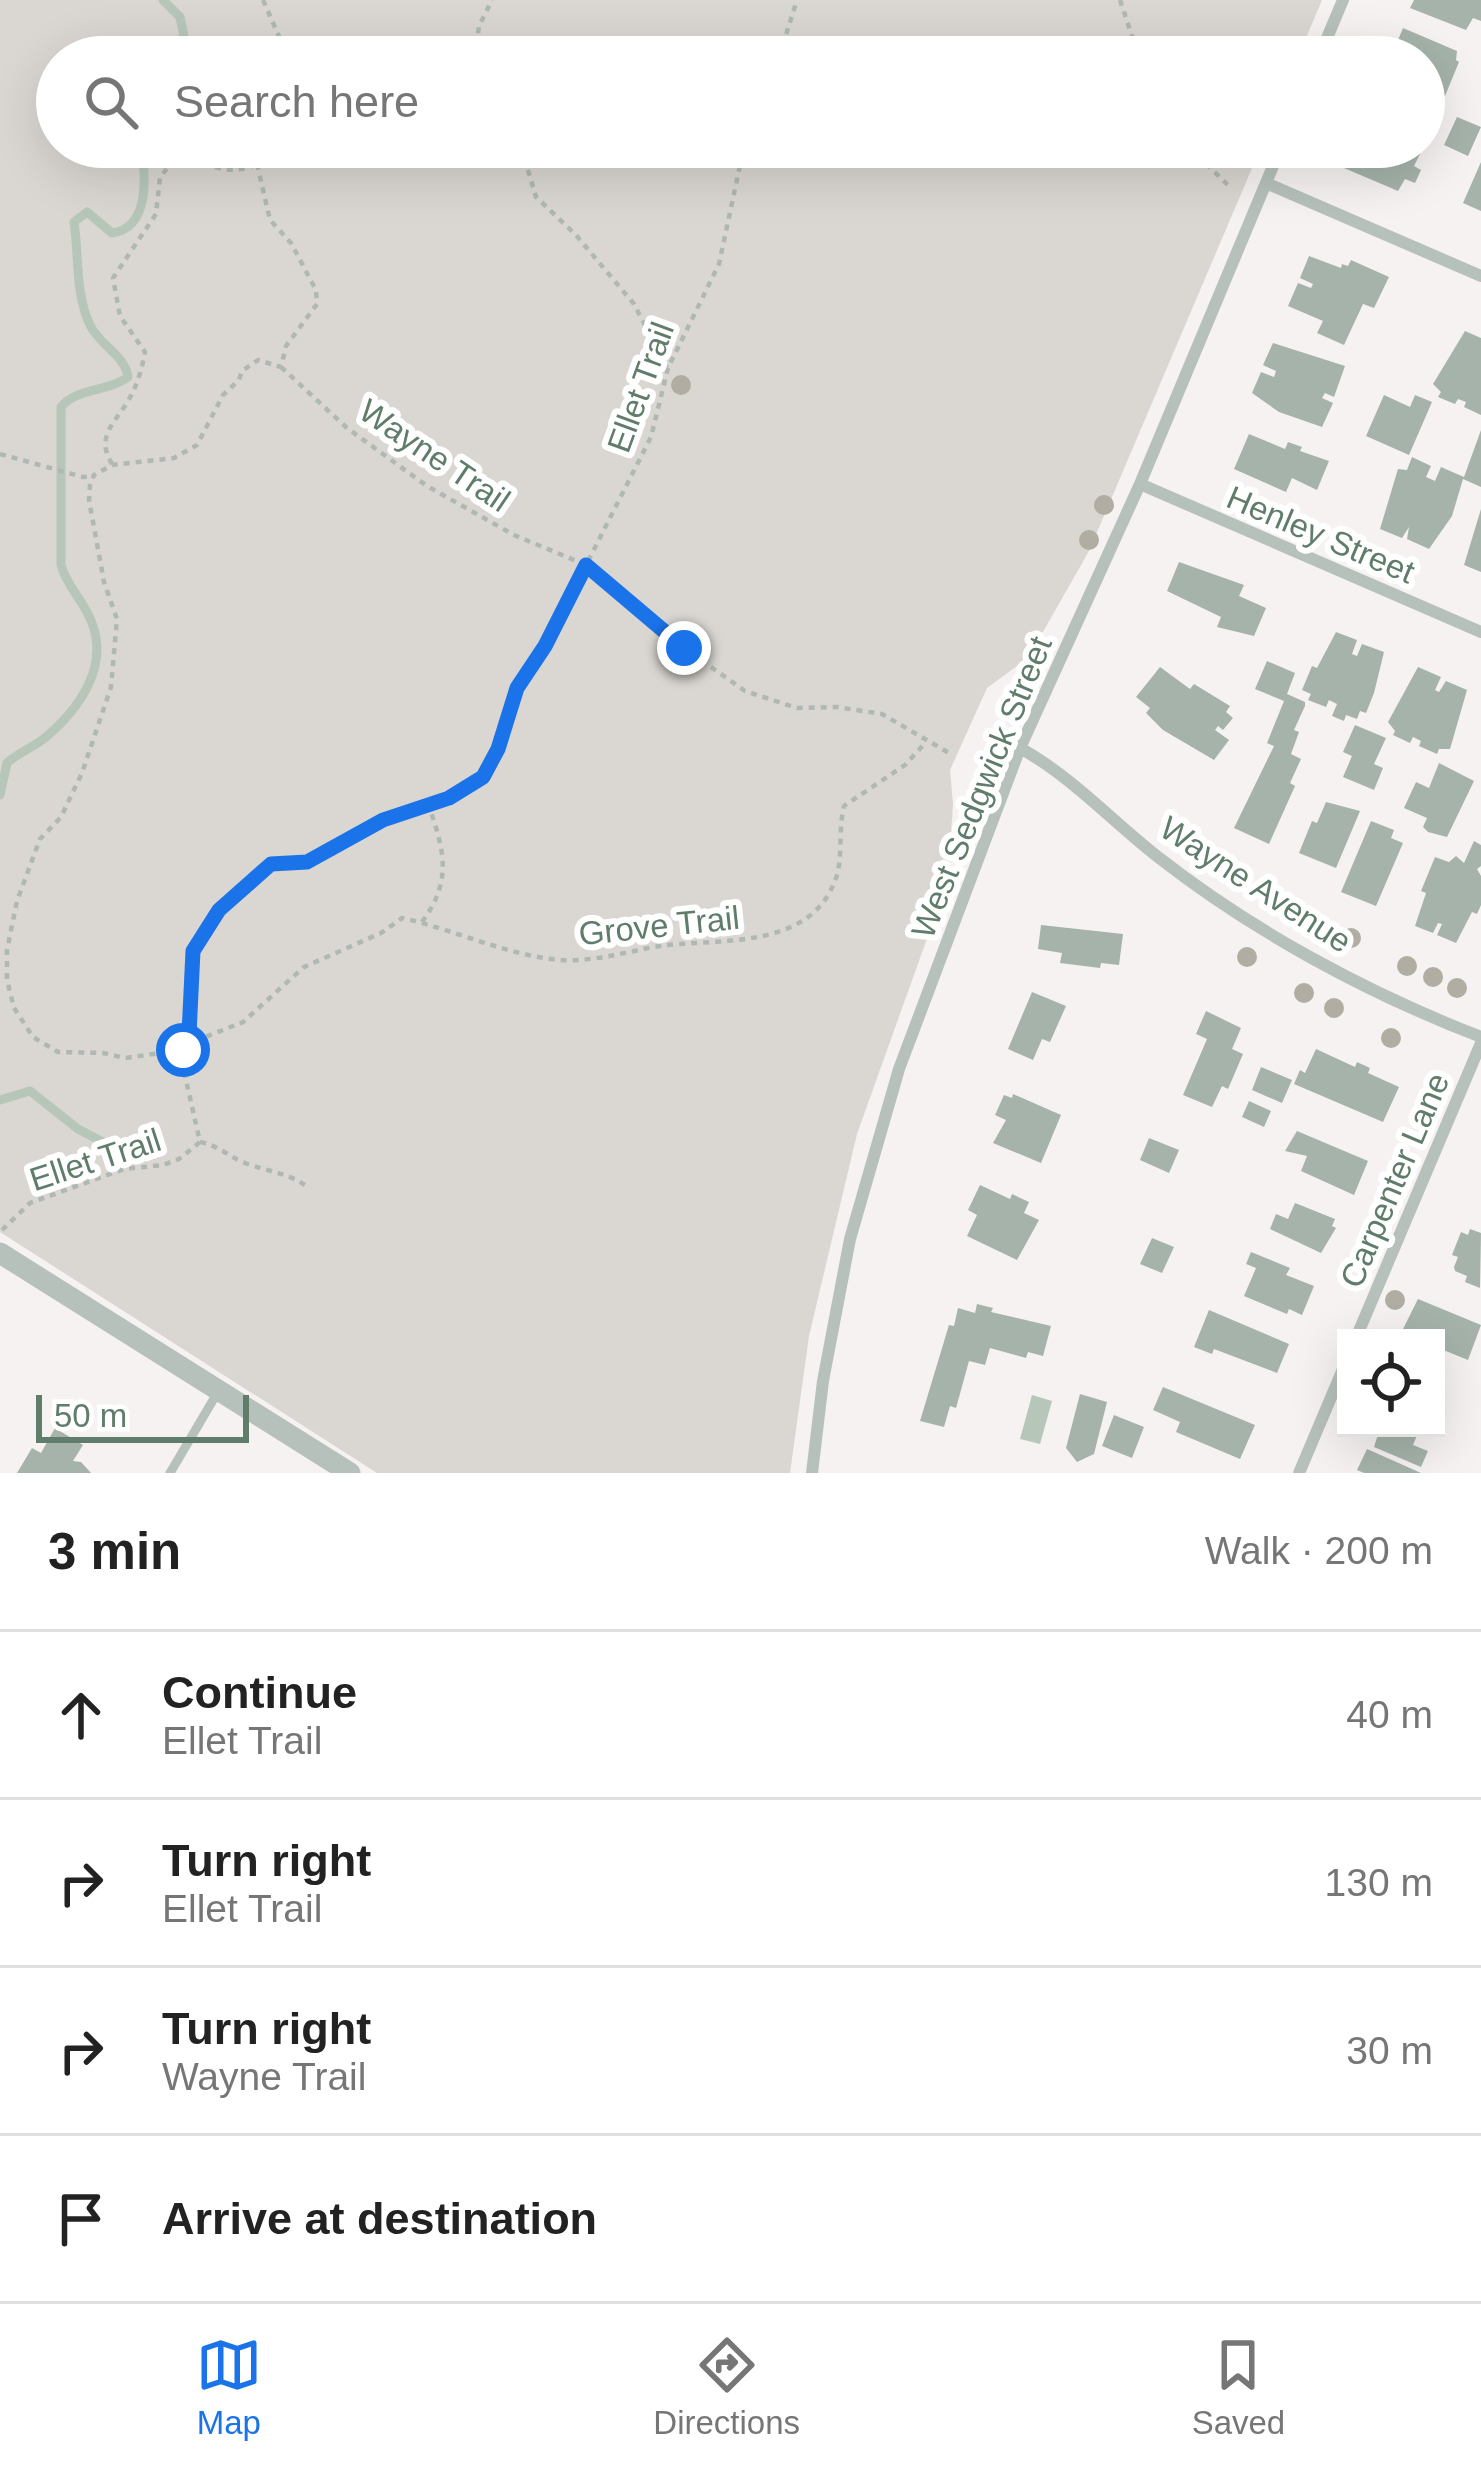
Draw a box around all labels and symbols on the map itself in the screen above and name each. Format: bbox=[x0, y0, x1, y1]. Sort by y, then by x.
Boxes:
street label: Ellet Trail bbox=[600, 317, 681, 457]
street label: Wayne Trail bbox=[353, 392, 517, 519]
street label: Henley Street bbox=[1222, 478, 1420, 591]
route end bbox=[657, 621, 711, 675]
street label: West Sedgwick Street bbox=[904, 631, 1059, 943]
street label: Wayne Avenue bbox=[1153, 809, 1358, 960]
street label: Grove Trail bbox=[577, 899, 741, 952]
route start bbox=[156, 1023, 210, 1077]
street label: Carpenter Lane bbox=[1333, 1067, 1456, 1293]
street label: Ellet Trail bbox=[25, 1121, 165, 1198]
scale bar bbox=[36, 1389, 249, 1442]

